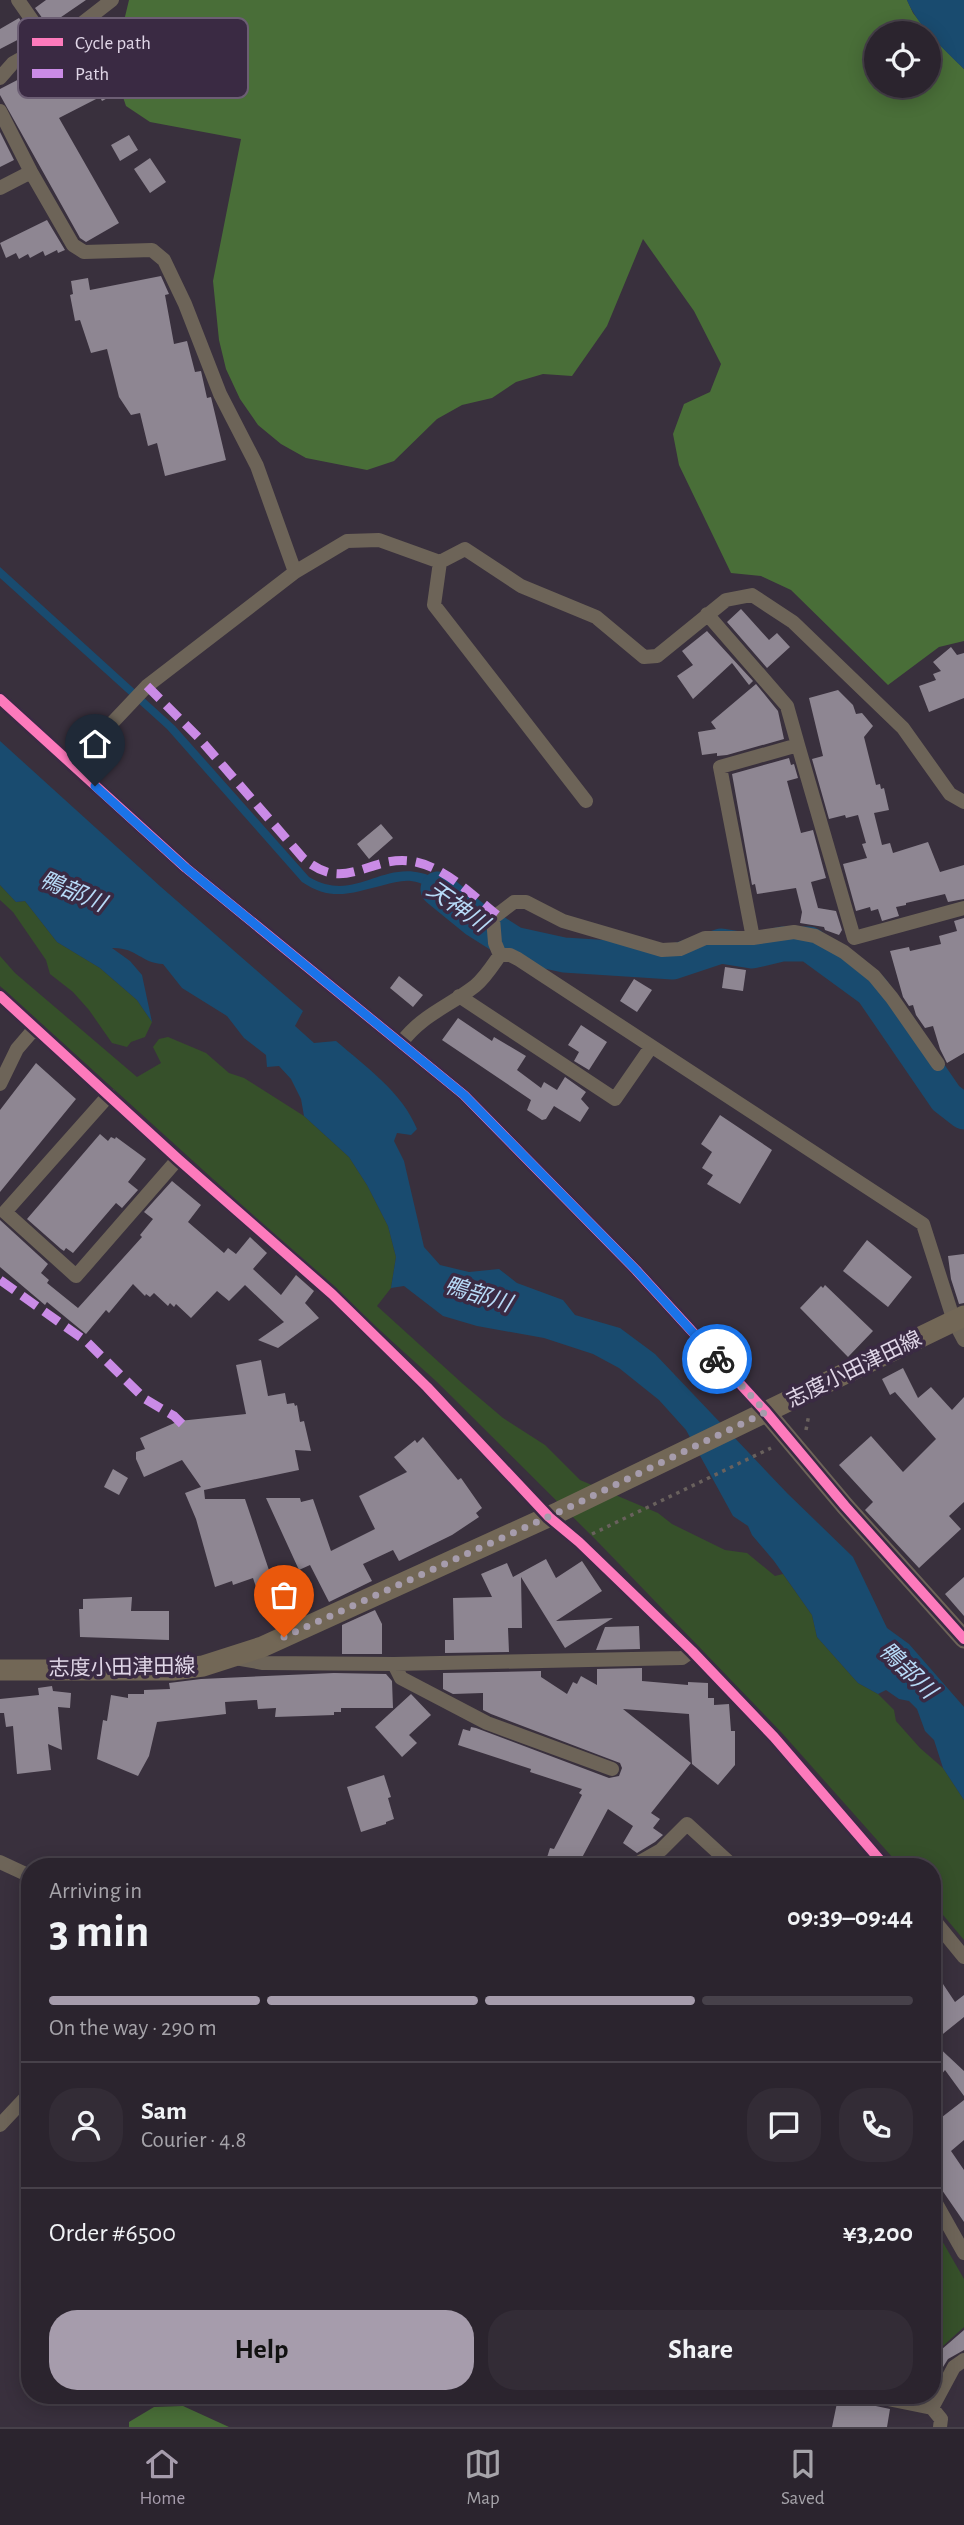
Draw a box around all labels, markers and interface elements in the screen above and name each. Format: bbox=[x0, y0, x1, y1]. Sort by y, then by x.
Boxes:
legend bbox=[18, 18, 248, 98]
map controls bbox=[864, 21, 941, 98]
button: locate bbox=[864, 21, 941, 98]
text: Cycle path bbox=[75, 34, 151, 53]
text: Path bbox=[75, 65, 109, 84]
pin bbox=[65, 714, 125, 786]
icon: home bbox=[76, 725, 114, 763]
water label: 鴨部川 bbox=[36, 866, 112, 918]
water label: 天神川 bbox=[422, 876, 496, 938]
water label: 鴨部川 bbox=[441, 1272, 517, 1317]
courier bbox=[682, 1324, 752, 1394]
street label: 志度小田津田線 bbox=[783, 1327, 925, 1411]
icon: bike bbox=[698, 1340, 736, 1378]
pin bbox=[254, 1565, 314, 1637]
icon: bag bbox=[265, 1576, 303, 1614]
water label: 鴨部川 bbox=[874, 1637, 943, 1705]
street label: 志度小田津田線 bbox=[48, 1655, 196, 1679]
text: Arriving in bbox=[49, 1880, 142, 1903]
text: 09:39–09:44 bbox=[787, 1904, 913, 1930]
text: 3 min bbox=[49, 1909, 149, 1955]
text: On the way · 290 m bbox=[49, 2017, 217, 2040]
button: person bbox=[49, 2088, 123, 2162]
button: chat bbox=[747, 2088, 821, 2162]
button: phone bbox=[839, 2088, 913, 2162]
text: Sam bbox=[141, 2098, 187, 2124]
text: Courier · 4.8 bbox=[141, 2129, 246, 2152]
text: Order #6500 bbox=[49, 2220, 176, 2246]
text: ¥3,200 bbox=[843, 2220, 913, 2246]
button: Help bbox=[49, 2310, 474, 2390]
button: Share bbox=[488, 2310, 913, 2390]
tab: Home bbox=[139, 2445, 185, 2510]
tab: Map bbox=[464, 2445, 502, 2510]
tab: Saved bbox=[781, 2445, 825, 2510]

